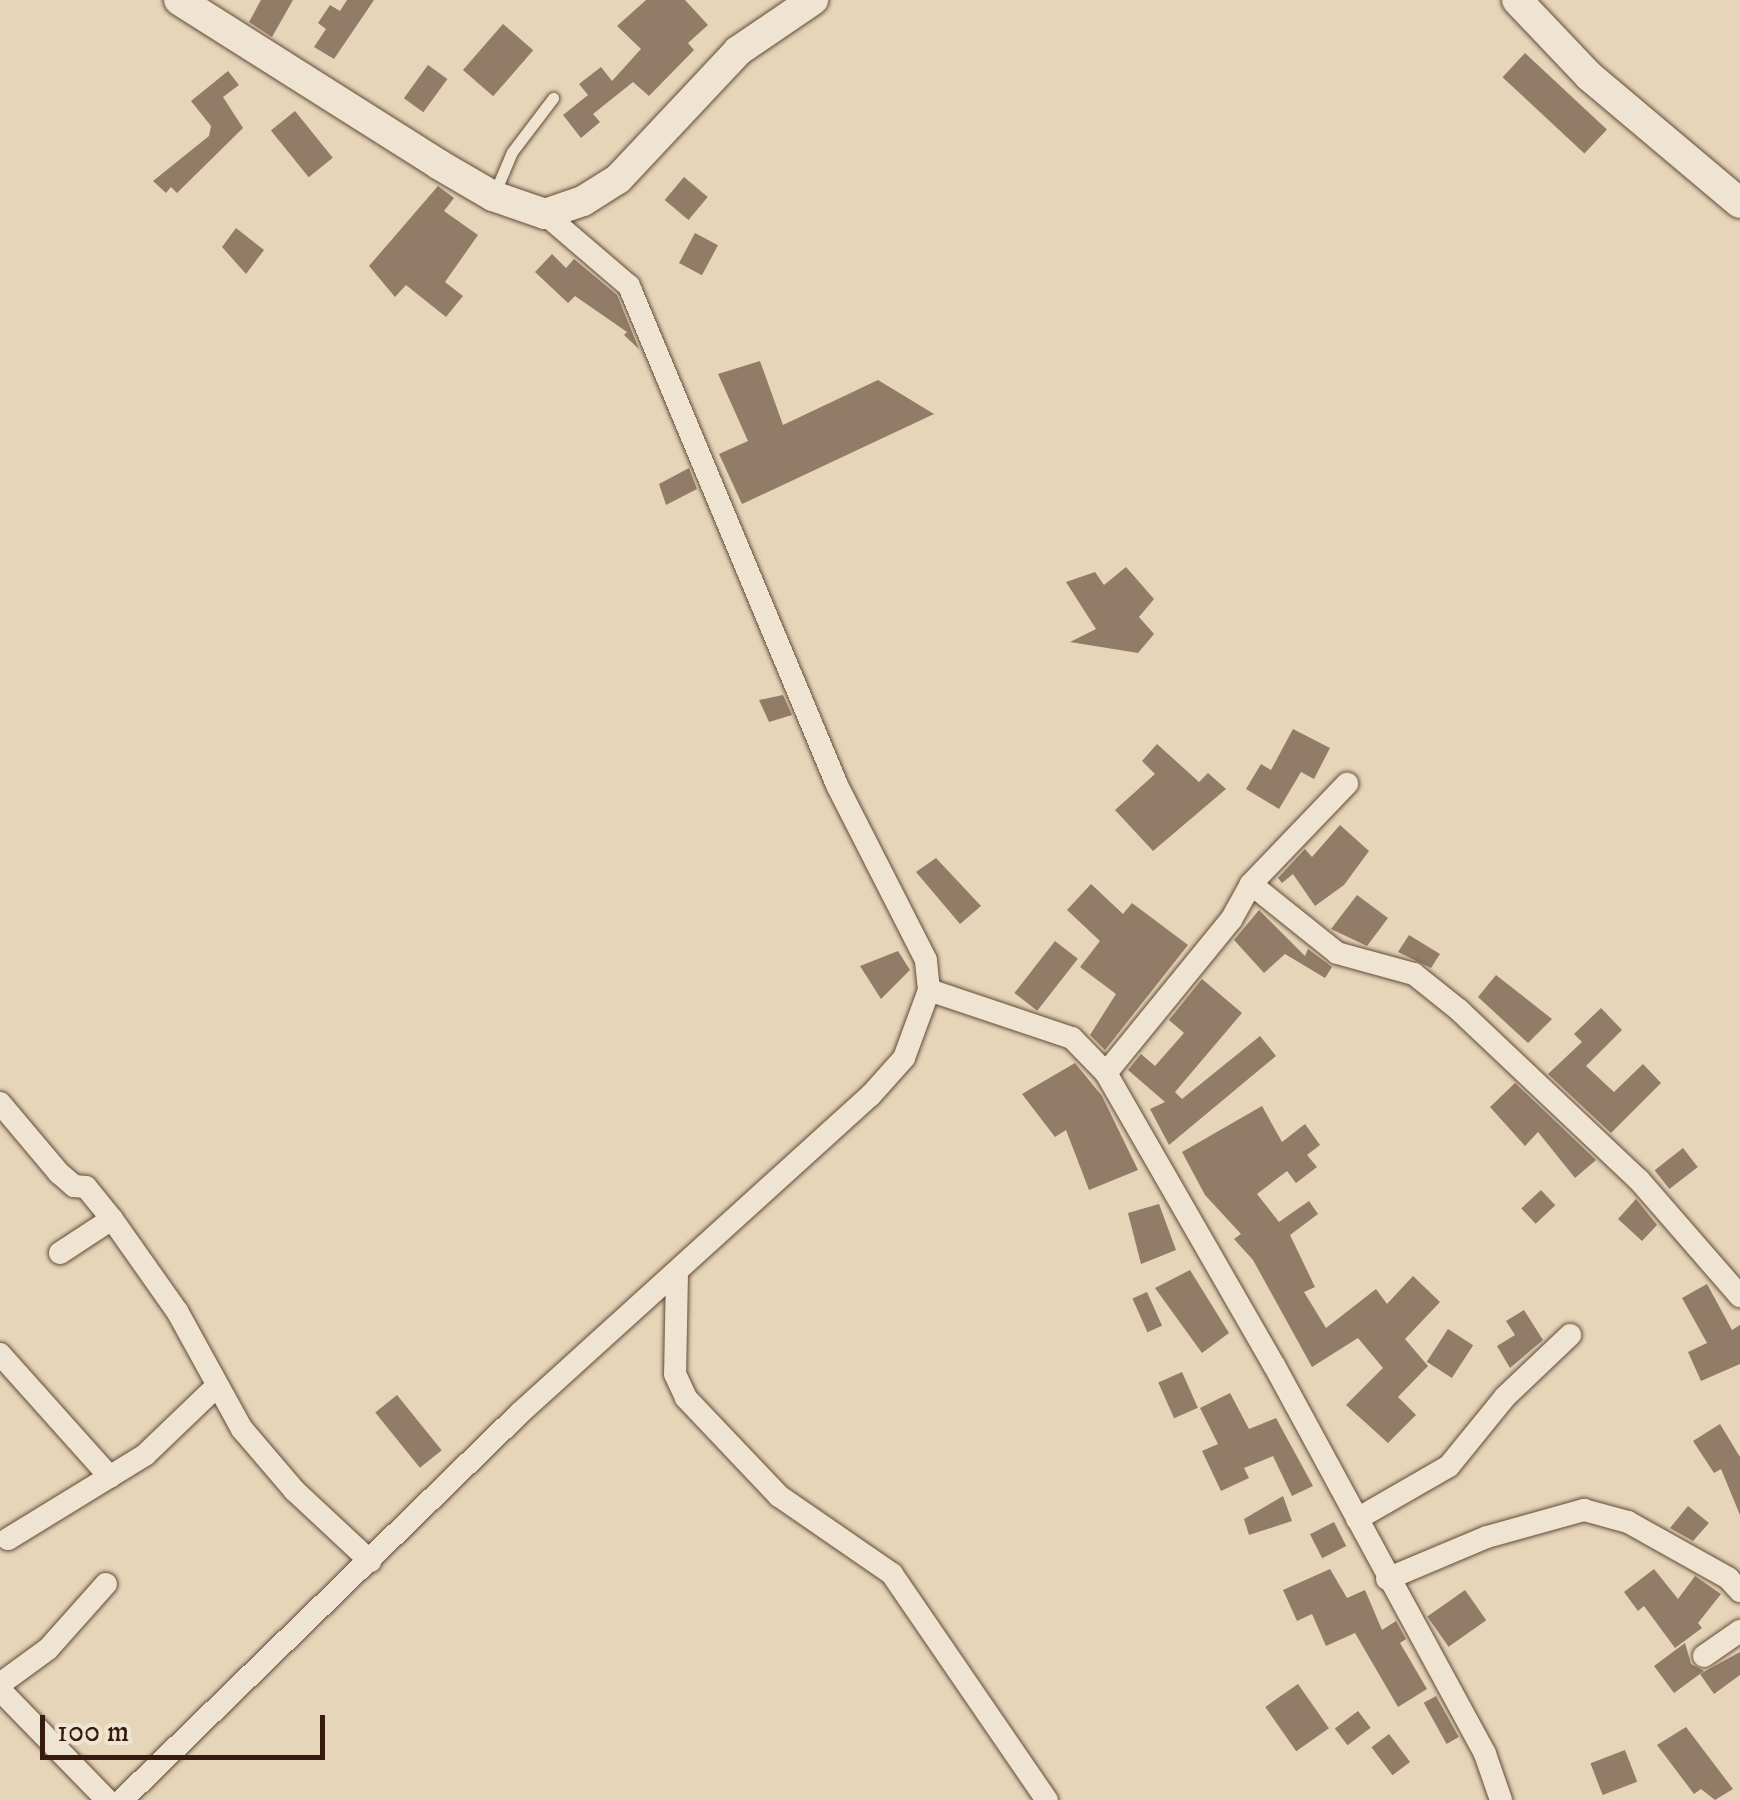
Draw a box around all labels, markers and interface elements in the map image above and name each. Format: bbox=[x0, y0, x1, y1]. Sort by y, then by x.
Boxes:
scale bar bbox=[45, 1695, 330, 1757]
text: 100 m bbox=[57, 1714, 129, 1751]

